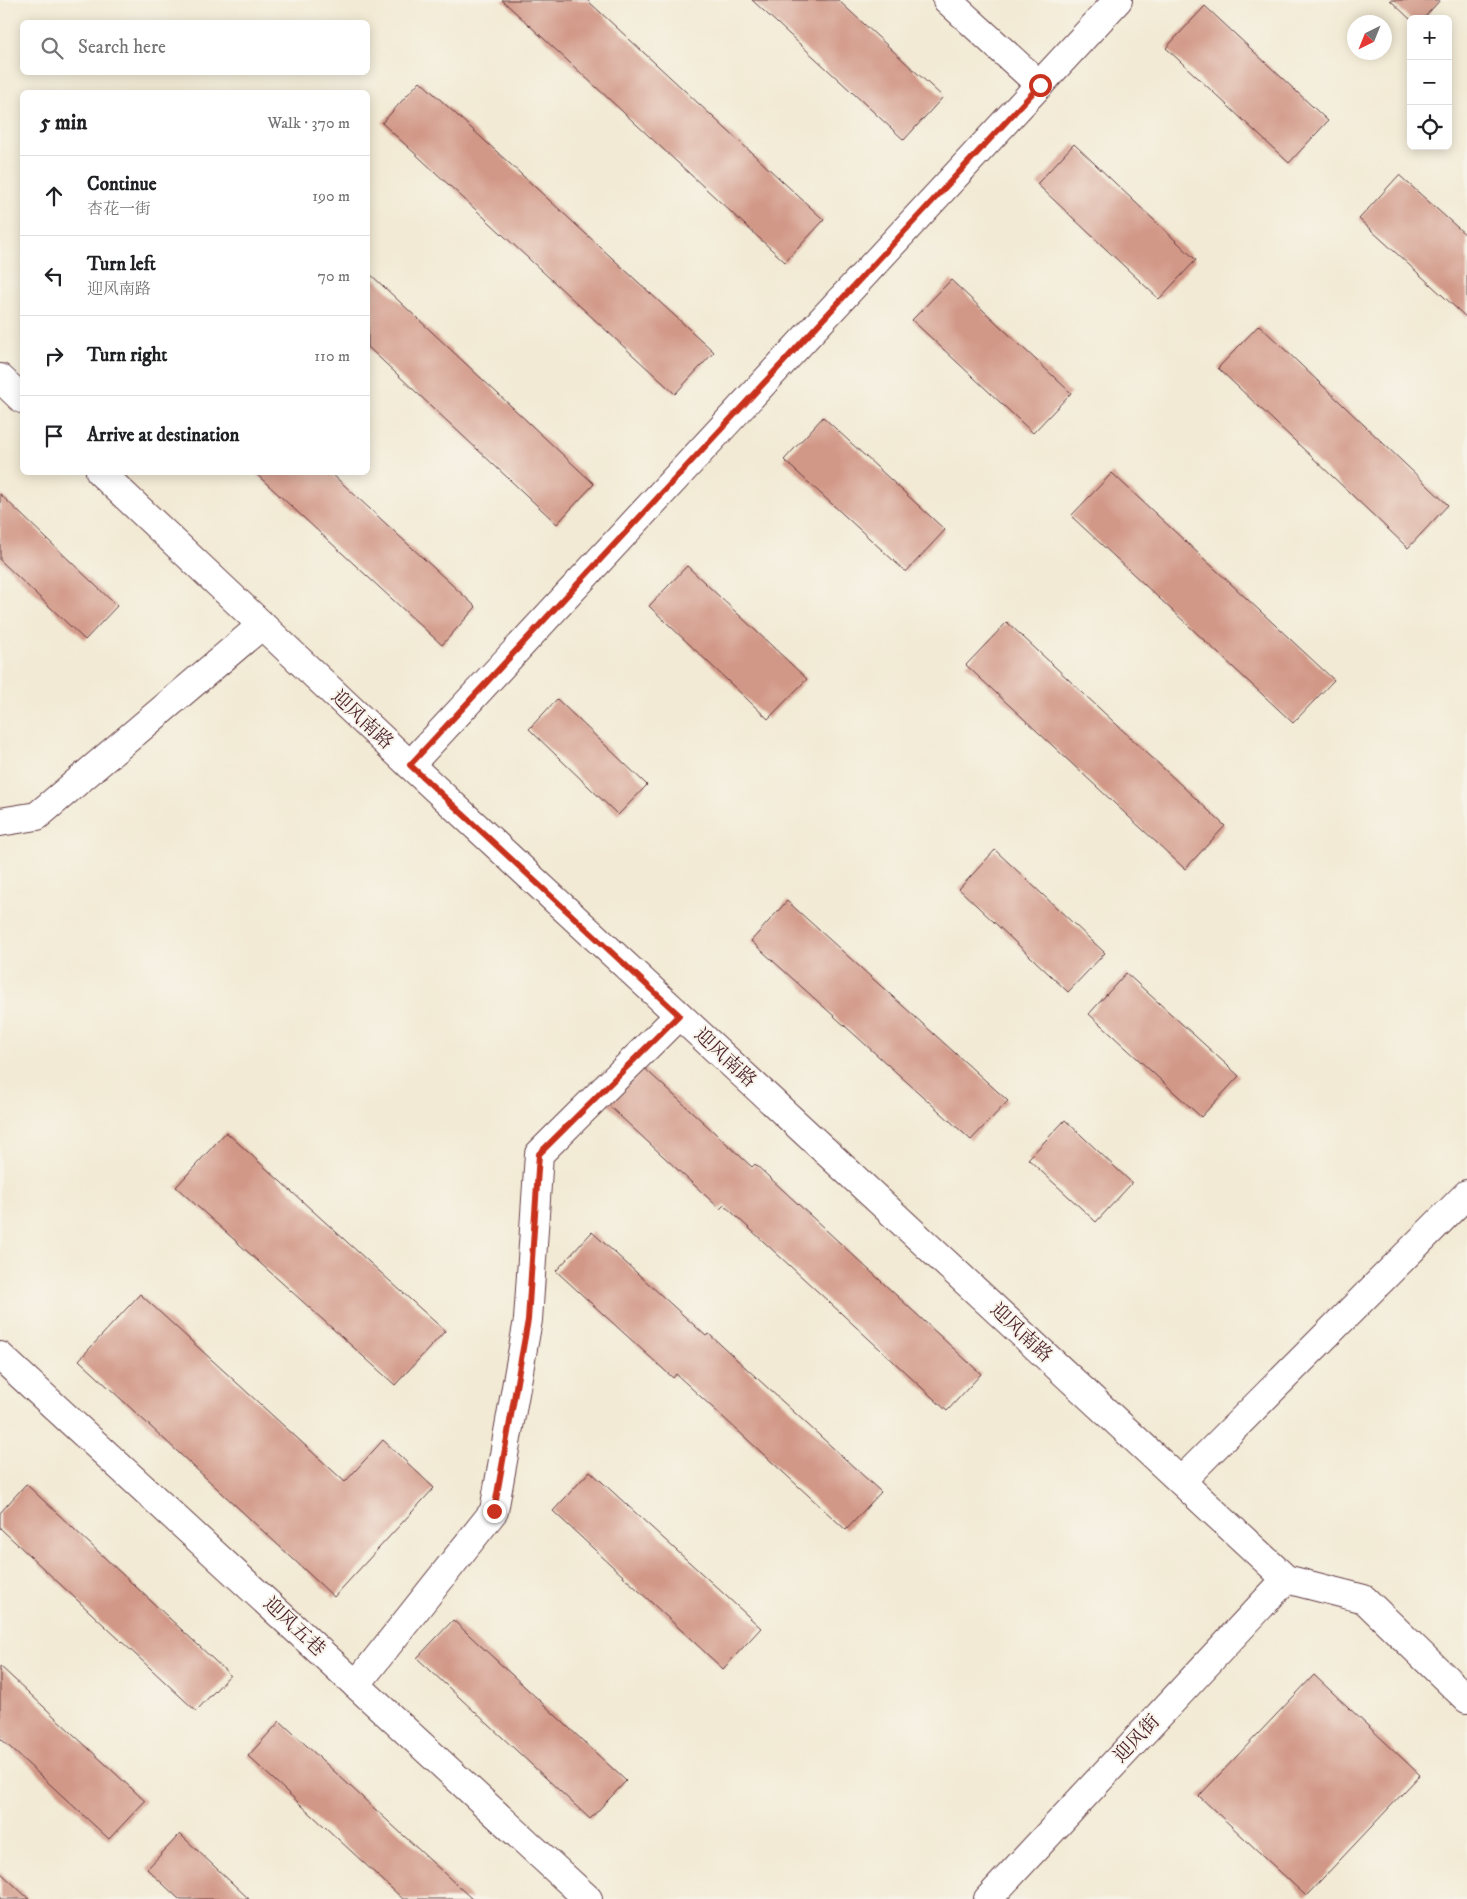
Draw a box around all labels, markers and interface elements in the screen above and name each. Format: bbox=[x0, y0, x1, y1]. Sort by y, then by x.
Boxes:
north arrow bbox=[1347, 15, 1392, 60]
map controls bbox=[1407, 15, 1452, 150]
button: + bbox=[1407, 15, 1452, 60]
search box bbox=[20, 20, 370, 75]
icon: search bbox=[38, 34, 66, 62]
text: Search here bbox=[78, 36, 166, 59]
button: − bbox=[1407, 60, 1452, 105]
route start bbox=[1029, 74, 1052, 97]
button: locate bbox=[1407, 105, 1452, 150]
text: 5 min bbox=[40, 110, 87, 136]
text: Walk · 370 m bbox=[268, 113, 350, 133]
text: Continue bbox=[87, 173, 157, 196]
icon: ahead bbox=[40, 182, 68, 210]
text: 190 m bbox=[312, 186, 350, 206]
text: 杏花一街 bbox=[87, 199, 151, 219]
text: Turn left bbox=[87, 253, 156, 276]
icon: left bbox=[40, 262, 68, 290]
text: 70 m bbox=[318, 266, 350, 286]
text: 迎风南路 bbox=[87, 279, 151, 299]
icon: right bbox=[40, 342, 68, 370]
text: Turn right bbox=[87, 344, 167, 367]
text: 110 m bbox=[314, 346, 350, 366]
icon: arrive bbox=[40, 422, 68, 450]
text: Arrive at destination bbox=[87, 424, 239, 447]
street label: 迎风南路 bbox=[326, 686, 398, 754]
street label: 迎风南路 bbox=[689, 1024, 761, 1092]
street label: 迎风南路 bbox=[985, 1299, 1057, 1367]
route end bbox=[483, 1500, 506, 1523]
street label: 迎风五巷 bbox=[258, 1593, 330, 1661]
street label: 迎风街 bbox=[1109, 1710, 1165, 1768]

